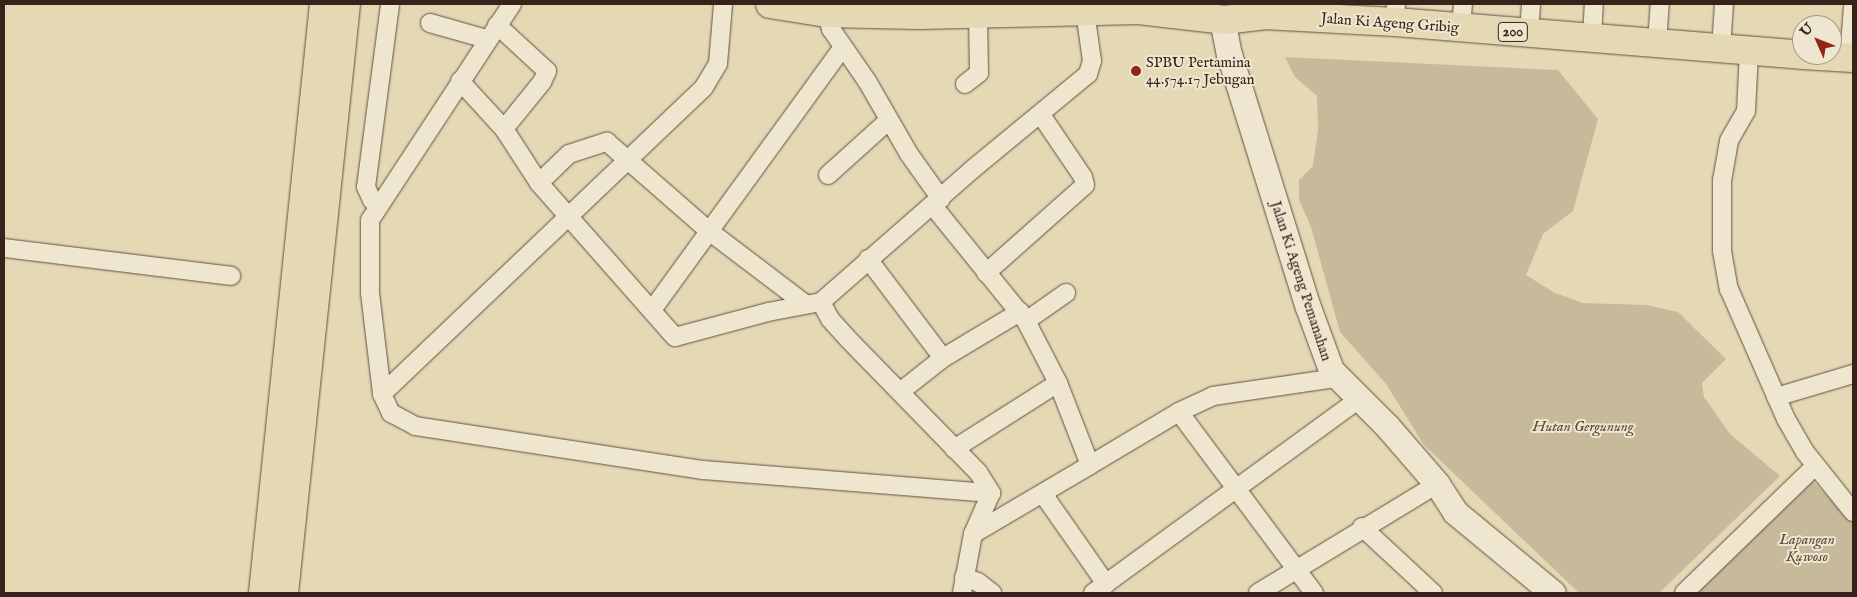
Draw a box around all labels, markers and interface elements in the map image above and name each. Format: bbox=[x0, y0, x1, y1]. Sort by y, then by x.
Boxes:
street label: Jalan Ki Ageng Gribig bbox=[1320, 9, 1460, 37]
north arrow bbox=[1792, 15, 1842, 65]
text: U bbox=[1796, 20, 1818, 41]
road number: 200 bbox=[1497, 21, 1529, 44]
place label: SPBU Pertamina 44.574.17 Jebugan bbox=[1146, 53, 1254, 88]
marker: SPBU Pertamina 44.574.17 Jebugan bbox=[1130, 65, 1142, 77]
street label: Jalan Ki Ageng Pemanahan bbox=[1267, 199, 1335, 363]
park label: Hutan Gergunung bbox=[1533, 418, 1633, 436]
park label: Lapangan Kuwoso bbox=[1779, 530, 1835, 565]

